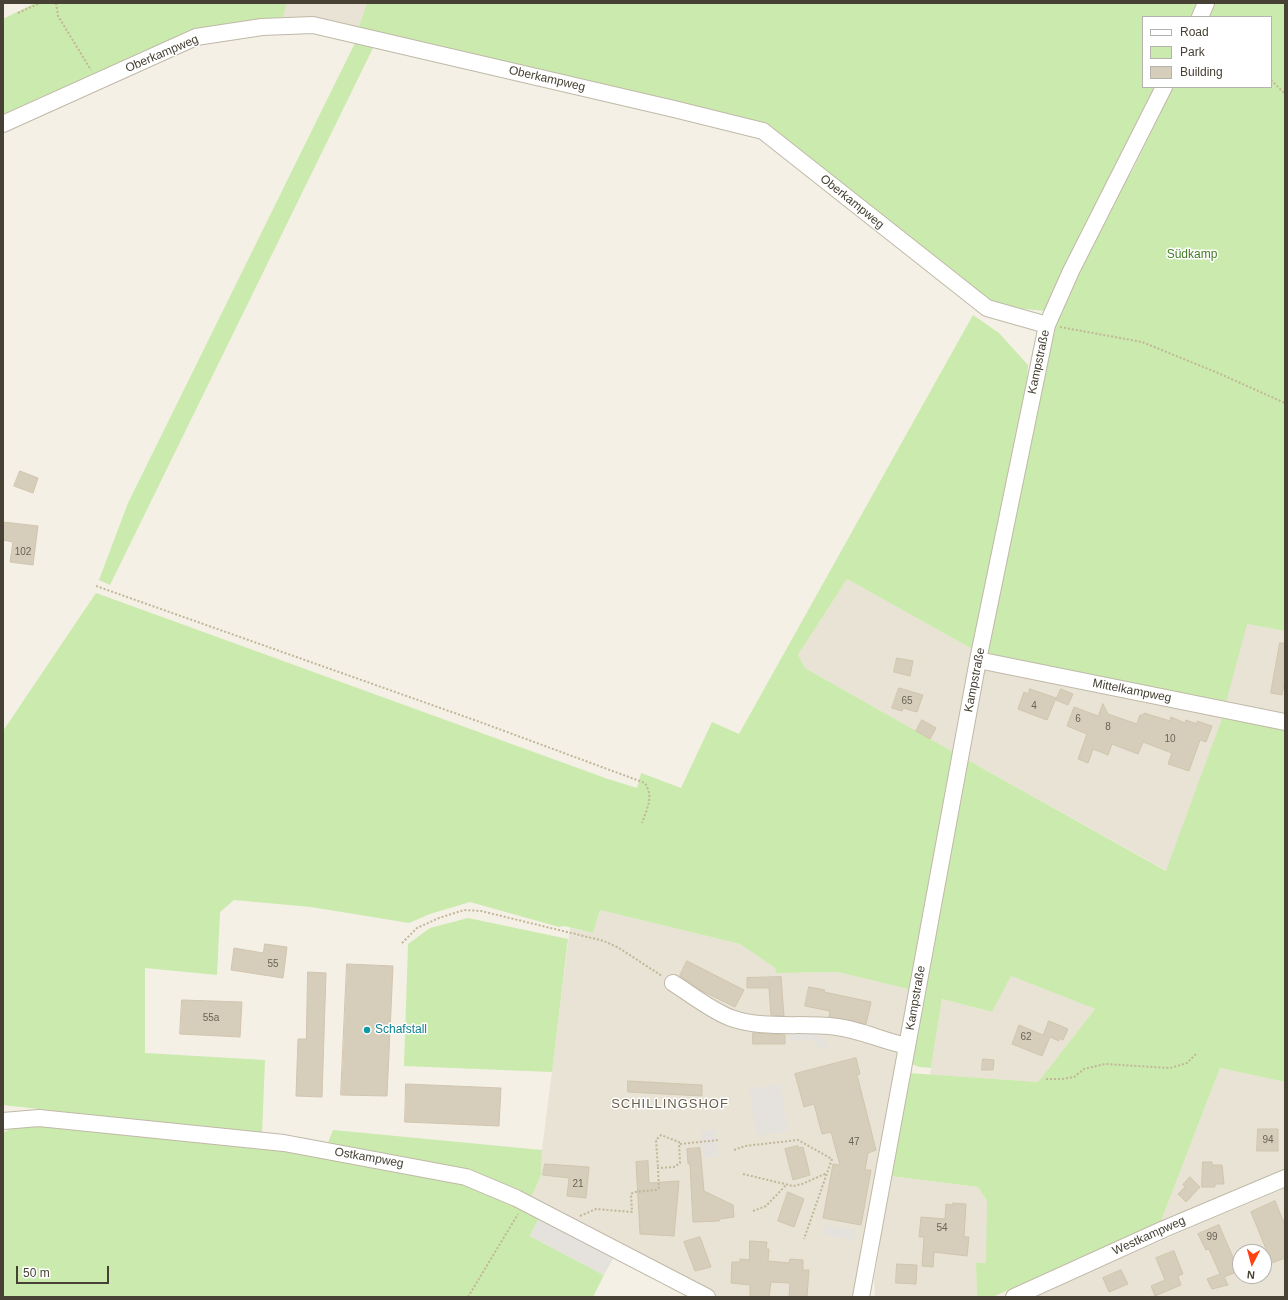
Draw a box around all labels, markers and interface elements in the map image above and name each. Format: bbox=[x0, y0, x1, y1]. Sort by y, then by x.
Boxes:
legend bbox=[1142, 16, 1272, 88]
text: Road bbox=[1180, 25, 1209, 39]
street label: Oberkampweg bbox=[123, 32, 201, 76]
text: Park bbox=[1180, 45, 1205, 59]
street label: Oberkampweg bbox=[507, 63, 587, 95]
text: Building bbox=[1180, 65, 1223, 79]
street label: Oberkampweg bbox=[817, 172, 887, 232]
park label: Südkamp bbox=[1167, 248, 1217, 262]
street label: Kampstraße bbox=[1025, 329, 1053, 395]
house number: 102 bbox=[15, 546, 31, 558]
street label: Kampstraße bbox=[962, 647, 988, 713]
street label: Mittelkampweg bbox=[1091, 676, 1173, 706]
house number: 65 bbox=[901, 695, 913, 707]
house number: 4 bbox=[1031, 700, 1037, 712]
house number: 6 bbox=[1075, 713, 1081, 725]
house number: 8 bbox=[1105, 721, 1111, 733]
house number: 10 bbox=[1164, 733, 1176, 745]
house number: 55 bbox=[267, 958, 279, 970]
street label: Kampstraße bbox=[903, 965, 929, 1031]
house number: 55a bbox=[203, 1012, 219, 1024]
place label: Schafstall bbox=[375, 1023, 427, 1037]
marker: Schafstall bbox=[362, 1025, 372, 1035]
house number: 62 bbox=[1020, 1031, 1032, 1043]
district label: SCHILLINGSHOF bbox=[611, 1096, 729, 1112]
house number: 94 bbox=[1262, 1134, 1274, 1146]
house number: 47 bbox=[848, 1136, 860, 1148]
street label: Ostkampweg bbox=[333, 1145, 405, 1171]
house number: 21 bbox=[572, 1178, 584, 1190]
street label: Westkampweg bbox=[1110, 1213, 1188, 1259]
house number: 54 bbox=[936, 1222, 948, 1234]
house number: 99 bbox=[1206, 1231, 1218, 1243]
north arrow bbox=[1232, 1244, 1272, 1284]
scale bar bbox=[18, 1258, 111, 1284]
text: 50 m bbox=[23, 1266, 50, 1280]
text: N bbox=[1246, 1269, 1255, 1281]

